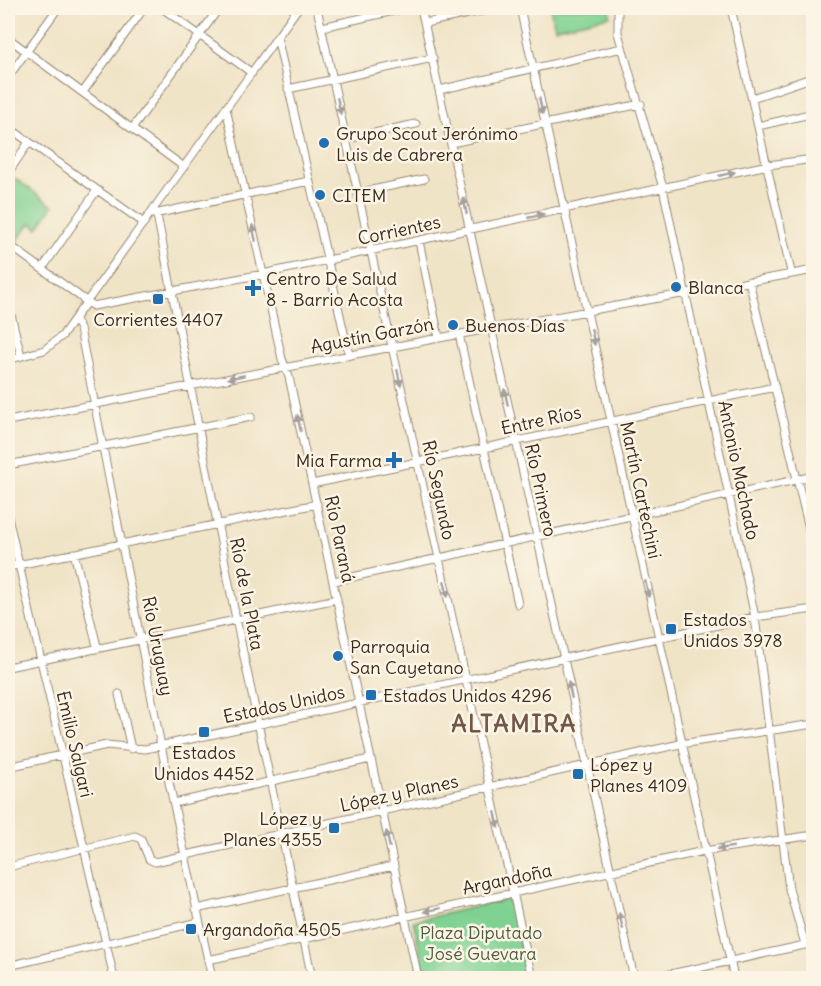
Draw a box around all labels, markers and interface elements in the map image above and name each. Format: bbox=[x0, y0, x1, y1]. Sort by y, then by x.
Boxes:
one-way arrow bbox=[335, 96, 344, 115]
one-way arrow bbox=[537, 96, 546, 115]
place label: Grupo Scout Jerónimo Luis de Cabrera bbox=[336, 122, 518, 166]
marker: Grupo Scout Jerónimo Luis de Cabrera bbox=[317, 136, 331, 150]
one-way arrow bbox=[717, 168, 736, 178]
place label: CITEM bbox=[332, 184, 386, 207]
marker: CITEM bbox=[313, 188, 327, 202]
one-way arrow bbox=[459, 197, 469, 216]
street label: Corrientes bbox=[355, 210, 443, 250]
one-way arrow bbox=[527, 210, 545, 220]
one-way arrow bbox=[249, 224, 258, 243]
place label: Centro De Salud 8 - Barrio Acosta bbox=[266, 267, 403, 311]
place label: Blanca bbox=[688, 276, 744, 299]
marker: Centro De Salud 8 - Barrio Acosta bbox=[244, 279, 262, 297]
marker: Blanca bbox=[669, 280, 683, 294]
marker: Corrientes 4407 bbox=[151, 292, 165, 306]
place label: Corrientes 4407 bbox=[93, 308, 223, 331]
street label: Agustín Garzón bbox=[309, 312, 435, 358]
place label: Buenos Días bbox=[465, 314, 565, 337]
marker: Buenos Días bbox=[446, 318, 460, 332]
one-way arrow bbox=[588, 328, 598, 346]
one-way arrow bbox=[395, 369, 404, 388]
one-way arrow bbox=[227, 373, 246, 382]
one-way arrow bbox=[500, 388, 510, 406]
street label: Antonio Machado bbox=[713, 398, 765, 542]
street label: Entre Ríos bbox=[499, 400, 583, 440]
one-way arrow bbox=[294, 413, 303, 432]
street label: Martín Cartechini bbox=[615, 419, 667, 561]
street label: Río Segundo bbox=[417, 438, 461, 542]
street label: Río Primero bbox=[520, 441, 562, 539]
place label: Mia Farma bbox=[296, 449, 382, 472]
marker: Mia Farma bbox=[387, 453, 401, 467]
street label: Río Paraná bbox=[320, 493, 360, 585]
street label: Río de la Plata bbox=[225, 536, 269, 652]
one-way arrow bbox=[441, 580, 451, 598]
one-way arrow bbox=[643, 580, 652, 599]
street label: Río Uruguay bbox=[137, 594, 179, 698]
place label: Estados Unidos 3978 bbox=[683, 608, 783, 652]
marker: Estados Unidos 3978 bbox=[664, 622, 678, 636]
place label: Parroquia San Cayetano bbox=[350, 635, 464, 679]
marker: Parroquia San Cayetano bbox=[331, 649, 345, 663]
street label: Estados Unidos bbox=[221, 680, 347, 728]
one-way arrow bbox=[565, 680, 574, 699]
place label: Estados Unidos 4296 bbox=[383, 684, 552, 707]
street label: Emilio Salgari bbox=[52, 688, 98, 800]
marker: Estados Unidos 4296 bbox=[364, 688, 378, 702]
district label: ALTAMIRA bbox=[451, 708, 577, 738]
marker: Estados Unidos 4452 bbox=[197, 725, 211, 739]
place label: Estados Unidos 4452 bbox=[154, 741, 255, 785]
place label: López y Planes 4109 bbox=[590, 753, 687, 797]
marker: López y Planes 4109 bbox=[571, 767, 585, 781]
street label: López y Planes bbox=[338, 769, 460, 817]
place label: López y Planes 4355 bbox=[223, 807, 322, 851]
one-way arrow bbox=[492, 811, 502, 830]
marker: López y Planes 4355 bbox=[327, 821, 341, 835]
one-way arrow bbox=[382, 830, 392, 849]
one-way arrow bbox=[715, 844, 734, 853]
street label: Argandoña bbox=[460, 858, 554, 900]
one-way arrow bbox=[422, 906, 441, 916]
one-way arrow bbox=[616, 912, 625, 931]
place label: Argandoña 4505 bbox=[203, 918, 341, 941]
park label: Plaza Diputado José Guevara bbox=[420, 921, 542, 965]
marker: Argandoña 4505 bbox=[184, 922, 198, 936]

